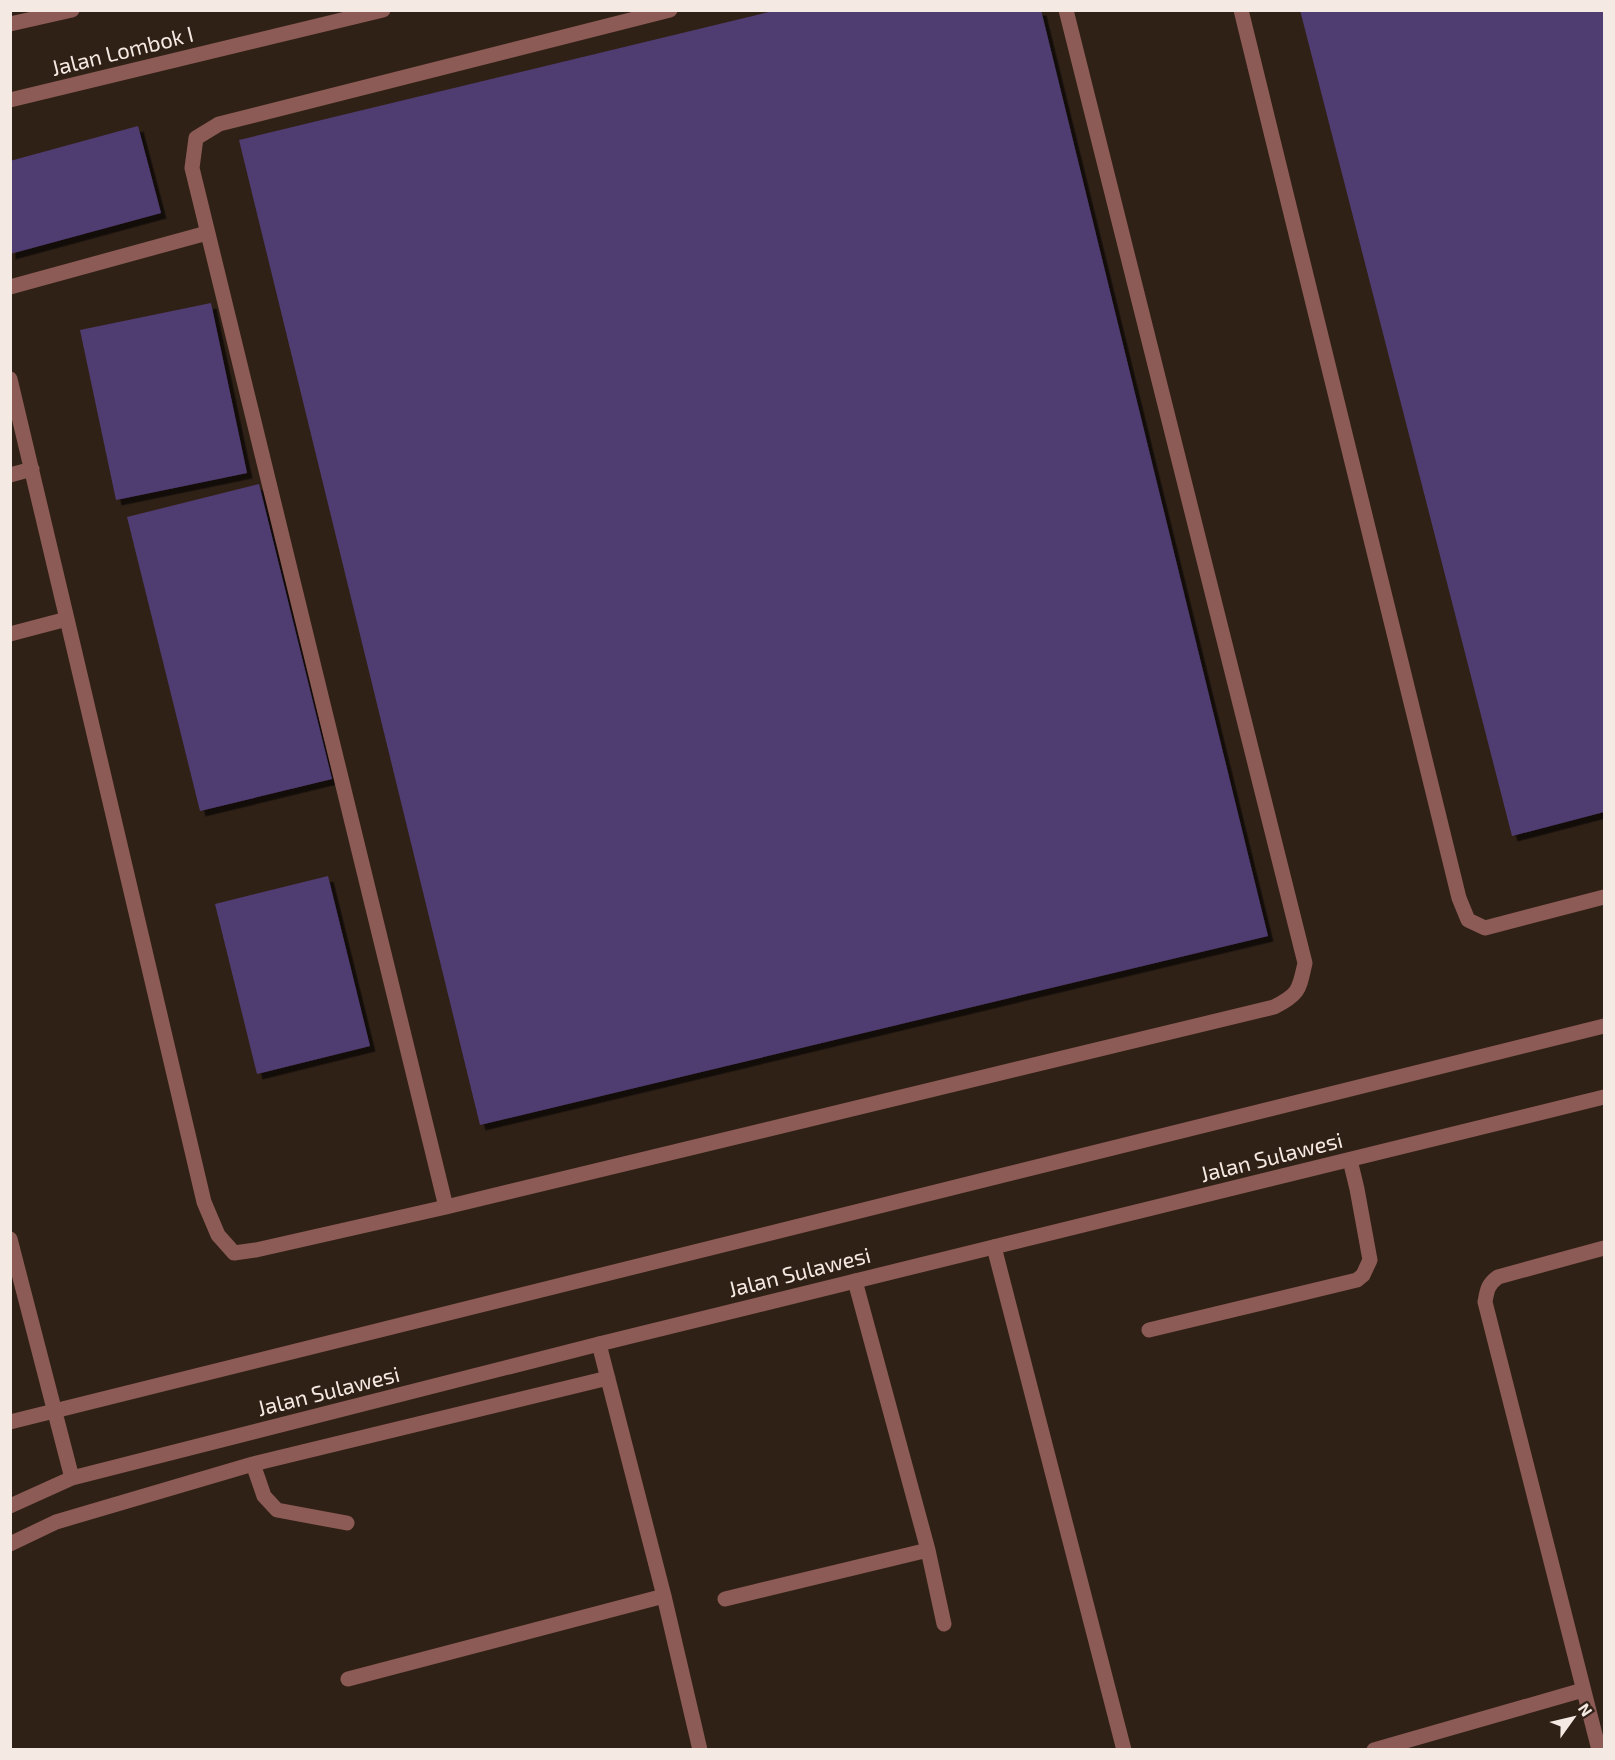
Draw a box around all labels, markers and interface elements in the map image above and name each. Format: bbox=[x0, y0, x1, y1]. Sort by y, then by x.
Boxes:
street label: Jalan Lombok I bbox=[48, 20, 196, 80]
street label: Jalan Sulawesi bbox=[1197, 1126, 1345, 1186]
street label: Jalan Sulawesi bbox=[725, 1241, 873, 1301]
street label: Jalan Sulawesi bbox=[254, 1360, 402, 1420]
north arrow bbox=[1543, 1688, 1603, 1748]
text: N bbox=[1575, 1699, 1597, 1719]

